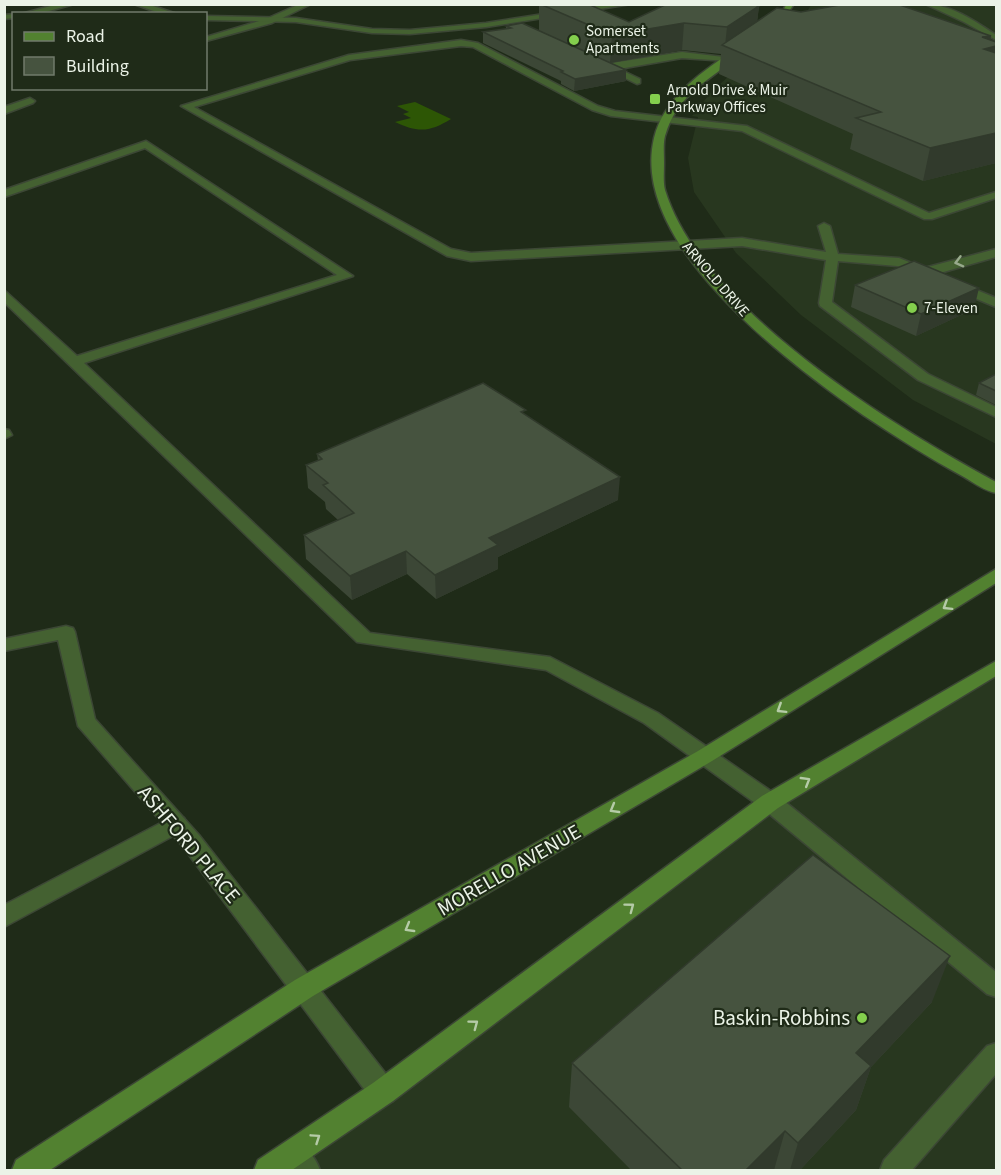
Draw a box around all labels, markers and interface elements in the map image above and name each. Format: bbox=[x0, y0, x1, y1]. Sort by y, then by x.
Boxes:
legend bbox=[12, 12, 207, 90]
place label: Somerset Apartments bbox=[586, 21, 659, 59]
text: Road bbox=[66, 24, 105, 49]
marker: Somerset Apartments bbox=[567, 33, 581, 47]
text: Building bbox=[66, 54, 129, 79]
place label: Arnold Drive & Muir Parkway Offices bbox=[667, 80, 788, 118]
marker: Arnold Drive & Muir Parkway Offices bbox=[648, 92, 662, 106]
street label: ARNOLD DRIVE bbox=[677, 237, 754, 321]
one-way arrow bbox=[954, 255, 965, 267]
place label: 7-Eleven bbox=[924, 298, 978, 319]
marker: 7-Eleven bbox=[905, 301, 919, 315]
one-way arrow bbox=[943, 599, 954, 610]
one-way arrow bbox=[777, 701, 787, 713]
one-way arrow bbox=[800, 777, 810, 788]
street label: ASHFORD PLACE bbox=[131, 778, 247, 910]
one-way arrow bbox=[610, 802, 620, 813]
street label: MORELLO AVENUE bbox=[432, 817, 586, 923]
one-way arrow bbox=[624, 903, 635, 914]
one-way arrow bbox=[405, 921, 415, 932]
place label: Baskin-Robbins bbox=[713, 1003, 850, 1033]
marker: Baskin-Robbins bbox=[855, 1011, 869, 1025]
one-way arrow bbox=[468, 1020, 479, 1031]
one-way arrow bbox=[309, 1134, 320, 1145]

